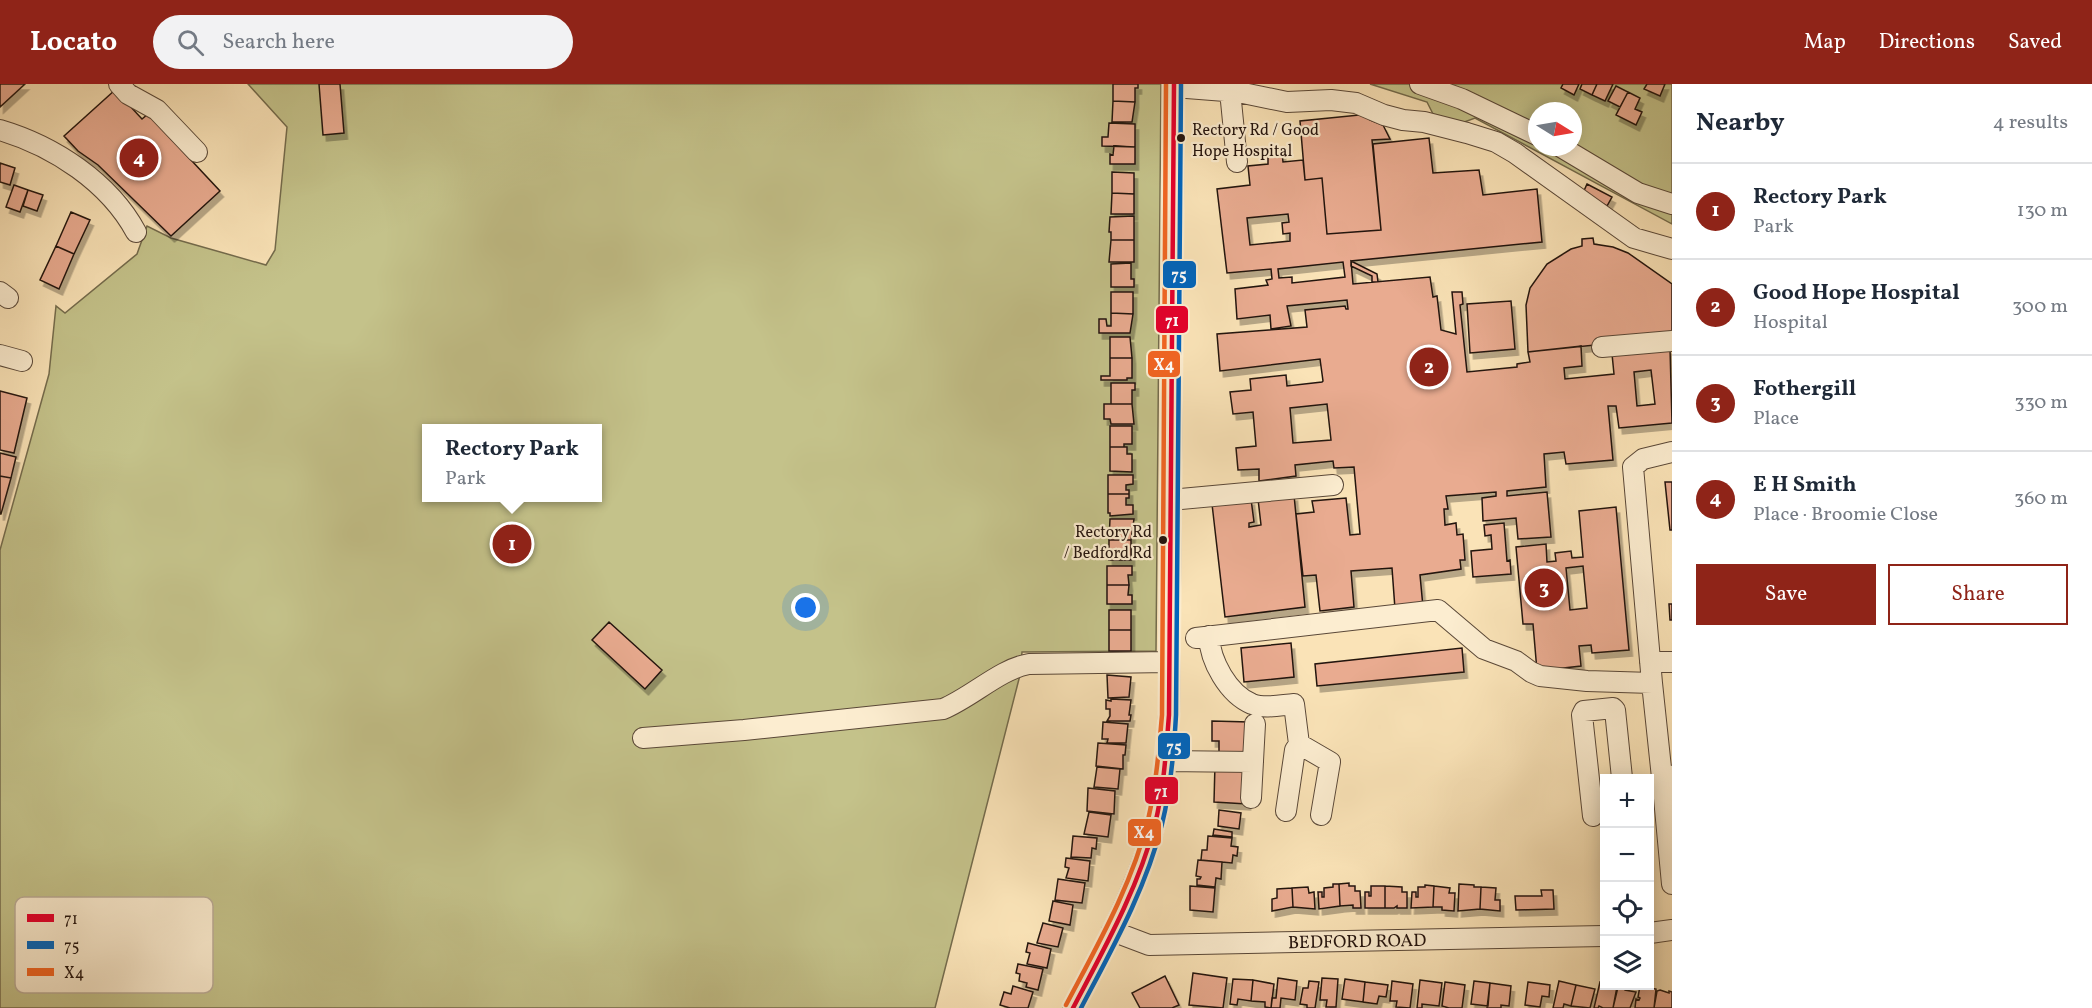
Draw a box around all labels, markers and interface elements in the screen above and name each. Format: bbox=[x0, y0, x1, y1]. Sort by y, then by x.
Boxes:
search box bbox=[153, 15, 573, 69]
text: Locato bbox=[30, 23, 117, 62]
icon: search bbox=[174, 26, 207, 59]
text: Search here bbox=[222, 27, 335, 58]
text: Map bbox=[1804, 28, 1846, 57]
text: Directions bbox=[1879, 28, 1975, 57]
text: Saved bbox=[2008, 28, 2062, 57]
north arrow bbox=[1528, 102, 1582, 156]
text: Nearby bbox=[1696, 105, 1785, 141]
text: 4 results bbox=[1993, 109, 2068, 137]
place label: Rectory Rd / Good Hope Hospital bbox=[1192, 120, 1319, 163]
marker: Rectory Rd / Good Hope Hospital bbox=[1175, 132, 1187, 144]
pin: 4 bbox=[120, 136, 158, 181]
text: Rectory Park bbox=[1753, 182, 1887, 213]
text: 1 bbox=[1711, 197, 1720, 225]
text: 130 m bbox=[2017, 197, 2068, 225]
text: Park bbox=[1753, 213, 1794, 241]
line badge: 75 bbox=[1162, 260, 1197, 289]
text: 75 bbox=[1171, 265, 1187, 287]
text: Good Hope Hospital bbox=[1753, 278, 1960, 309]
text: 2 bbox=[1710, 293, 1721, 321]
text: 300 m bbox=[2012, 293, 2068, 321]
line badge: 71 bbox=[1155, 305, 1189, 334]
text: Hospital bbox=[1753, 309, 1828, 337]
text: 71 bbox=[1165, 311, 1179, 333]
pin: 2 bbox=[1410, 344, 1448, 390]
line badge: X4 bbox=[1147, 350, 1181, 378]
text: X4 bbox=[1154, 355, 1175, 377]
text: Fothergill bbox=[1753, 374, 1856, 405]
text: 3 bbox=[1710, 389, 1721, 417]
text: 330 m bbox=[2014, 389, 2068, 417]
text: Place bbox=[1753, 405, 1799, 433]
popup bbox=[422, 424, 602, 502]
text: Rectory Park bbox=[445, 434, 579, 465]
text: Park bbox=[445, 465, 486, 493]
text: E H Smith bbox=[1753, 470, 1857, 501]
text: 4 bbox=[1709, 485, 1722, 513]
text: 360 m bbox=[2014, 485, 2068, 513]
text: Place · Broomie Close bbox=[1753, 501, 1938, 529]
pin: 1 bbox=[492, 522, 532, 566]
place label: Rectory Rd / Bedford Rd bbox=[1064, 522, 1152, 565]
marker: Rectory Rd / Bedford Rd bbox=[1157, 534, 1169, 546]
button: Save bbox=[1696, 564, 1876, 625]
button: Share bbox=[1888, 564, 2068, 625]
pin: 3 bbox=[1524, 566, 1564, 610]
your location bbox=[791, 593, 820, 622]
line badge: 75 bbox=[1157, 732, 1191, 760]
text: 75 bbox=[1166, 737, 1182, 759]
map controls bbox=[1600, 774, 1654, 990]
button: + bbox=[1600, 774, 1654, 828]
line badge: 71 bbox=[1144, 776, 1179, 805]
text: 71 bbox=[1154, 782, 1168, 804]
line badge: X4 bbox=[1127, 818, 1162, 847]
text: X4 bbox=[1134, 823, 1155, 845]
button: − bbox=[1600, 828, 1654, 882]
button: locate bbox=[1600, 882, 1654, 936]
legend bbox=[15, 897, 213, 993]
text: 71 bbox=[64, 909, 78, 931]
street label: BEDFORD ROAD bbox=[1288, 929, 1426, 956]
text: 75 bbox=[64, 936, 79, 958]
button: layers bbox=[1600, 936, 1654, 990]
text: X4 bbox=[64, 963, 84, 985]

